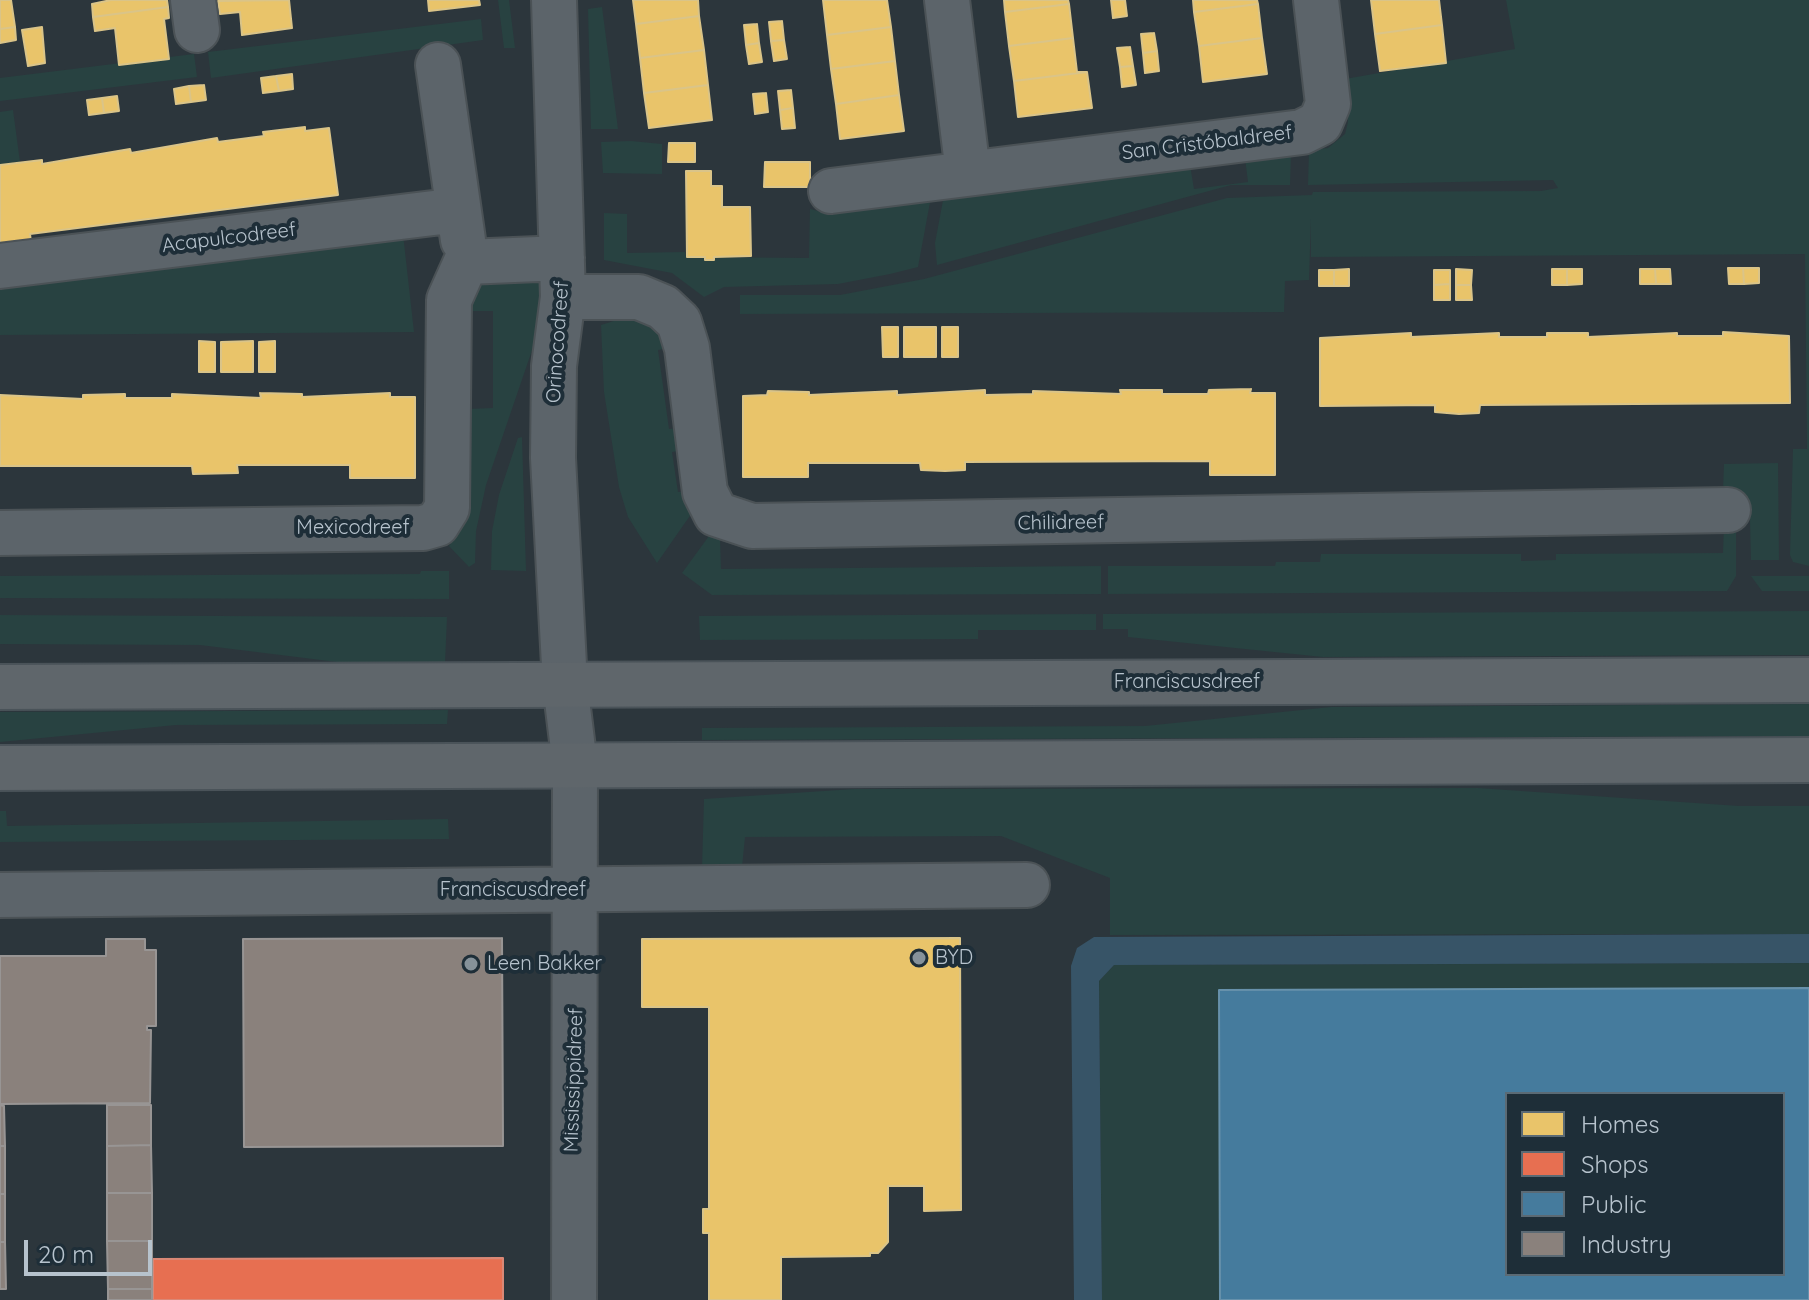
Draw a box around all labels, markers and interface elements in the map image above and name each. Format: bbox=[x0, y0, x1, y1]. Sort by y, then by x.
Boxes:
street label: San Cristóbaldreef bbox=[1120, 121, 1294, 165]
street label: Acapulcodreef bbox=[161, 218, 297, 258]
street label: Orinocodreef bbox=[542, 280, 574, 404]
street label: Chilidreef bbox=[1017, 510, 1105, 536]
street label: Mexicodreef bbox=[296, 516, 410, 540]
street label: Franciscusdreef bbox=[1114, 670, 1260, 694]
street label: Franciscusdreef bbox=[440, 878, 586, 902]
place label: BYD bbox=[935, 946, 973, 970]
marker: BYD bbox=[910, 949, 928, 967]
place label: Leen Bakker bbox=[487, 952, 602, 976]
marker: Leen Bakker bbox=[462, 955, 480, 973]
street label: Mississippidreef bbox=[559, 1007, 589, 1153]
legend bbox=[1505, 1092, 1785, 1276]
text: Homes bbox=[1581, 1109, 1659, 1139]
text: Shops bbox=[1581, 1149, 1648, 1179]
text: Public bbox=[1581, 1189, 1646, 1219]
scale bar bbox=[28, 1224, 156, 1274]
text: Industry bbox=[1581, 1229, 1672, 1259]
text: 20 m bbox=[38, 1239, 94, 1269]

